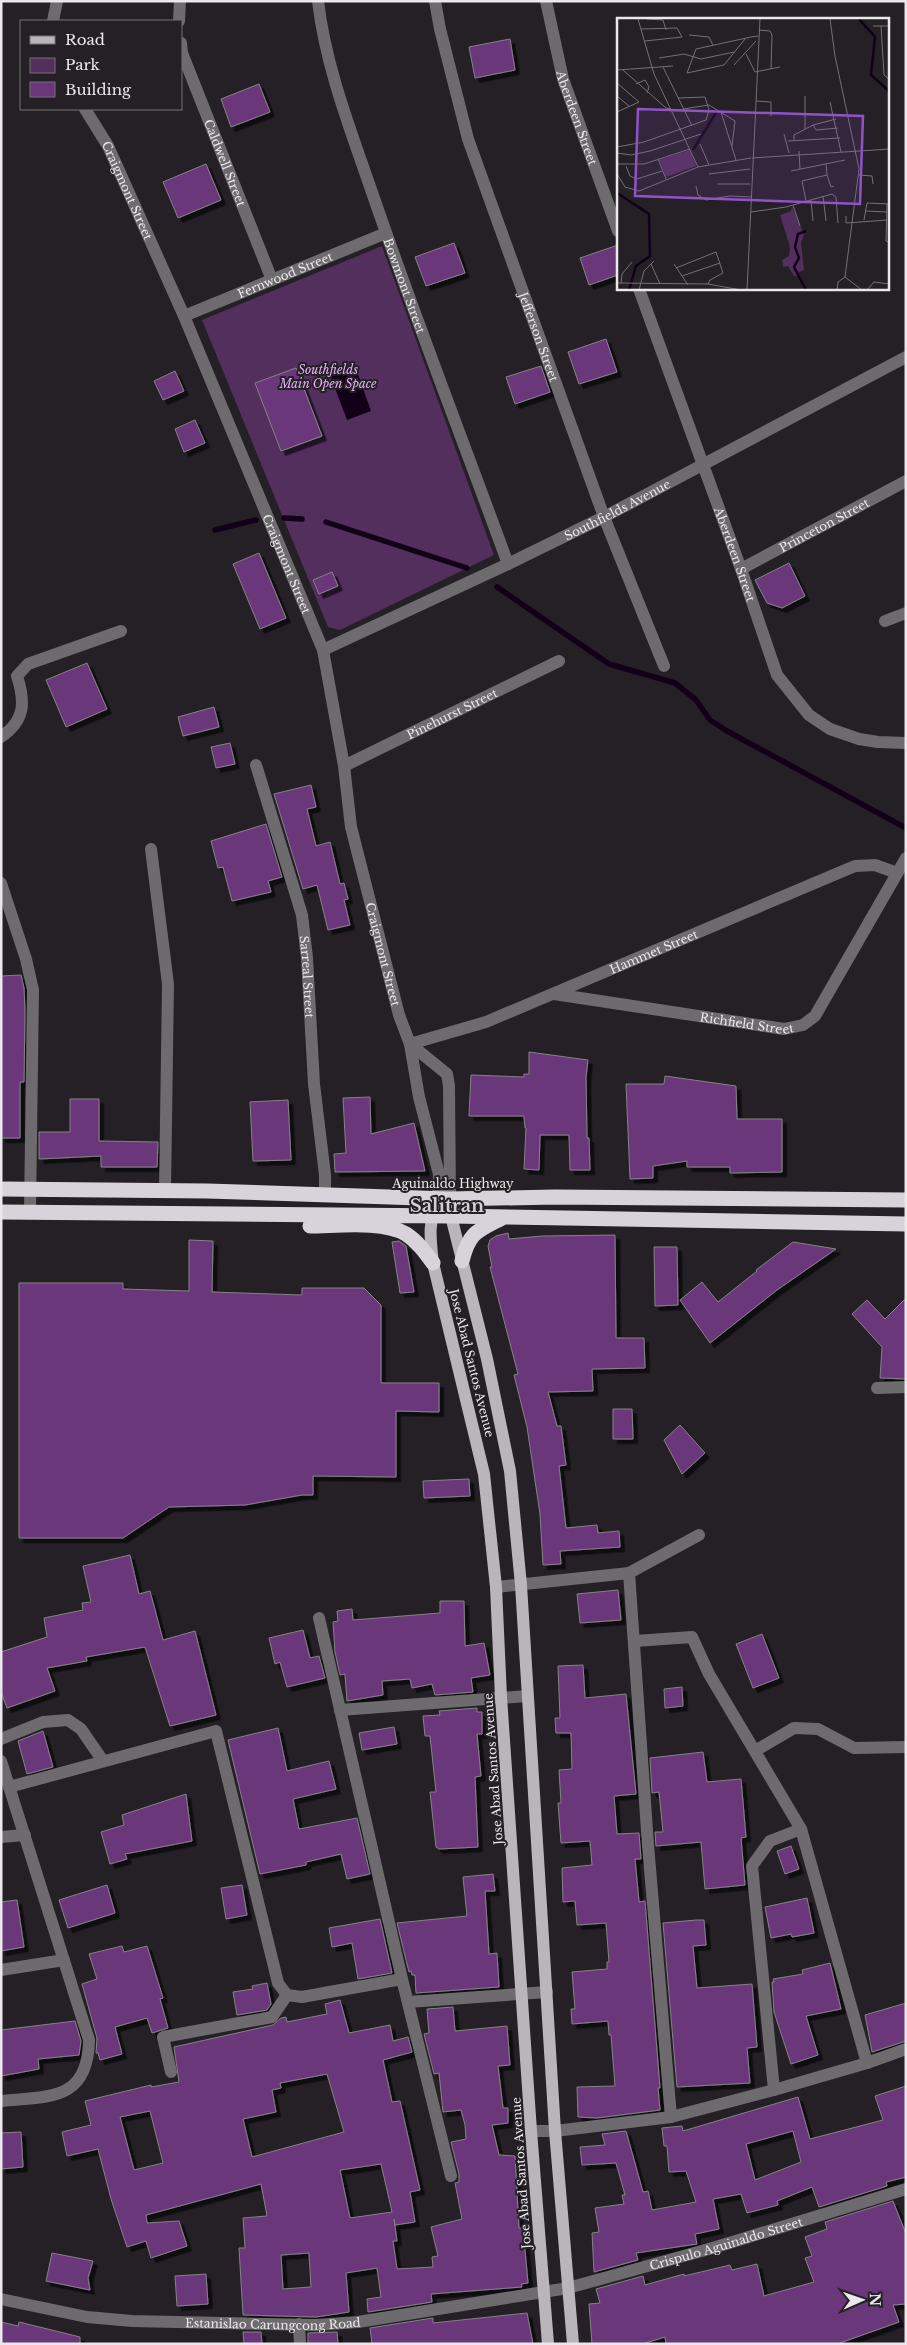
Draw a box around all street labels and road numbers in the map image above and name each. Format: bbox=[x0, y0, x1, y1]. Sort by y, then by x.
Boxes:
street label: Aberdeen Street bbox=[554, 68, 601, 167]
street label: Caldwell Street bbox=[201, 117, 250, 209]
street label: Craigmont Street bbox=[99, 138, 157, 242]
street label: Bowmont Street bbox=[381, 236, 429, 336]
street label: Fernwood Street bbox=[235, 248, 335, 301]
street label: Jefferson Street bbox=[516, 288, 562, 384]
street label: Southfields Avenue bbox=[562, 476, 673, 543]
street label: Princeton Street bbox=[776, 494, 872, 555]
street label: Aberdeen Street bbox=[711, 504, 759, 604]
street label: Craigmont Street bbox=[260, 512, 315, 616]
street label: Pinehurst Street bbox=[404, 685, 500, 742]
street label: Craigmont Street bbox=[363, 901, 404, 1008]
street label: Hammet Street bbox=[607, 926, 700, 977]
street label: Sarreal Street bbox=[297, 935, 318, 1019]
street label: Richfield Street bbox=[699, 1009, 795, 1037]
street label: Aguinaldo Highway bbox=[391, 1176, 514, 1191]
street label: Jose Abad Santos Avenue bbox=[446, 1286, 498, 1439]
street label: Jose Abad Santos Avenue bbox=[480, 1693, 506, 1847]
street label: Jose Abad Santos Avenue bbox=[508, 2097, 534, 2251]
street label: Crispulo Aguinaldo Street bbox=[648, 2213, 805, 2273]
street label: Estanislao Carungcong Road bbox=[185, 2314, 361, 2333]

